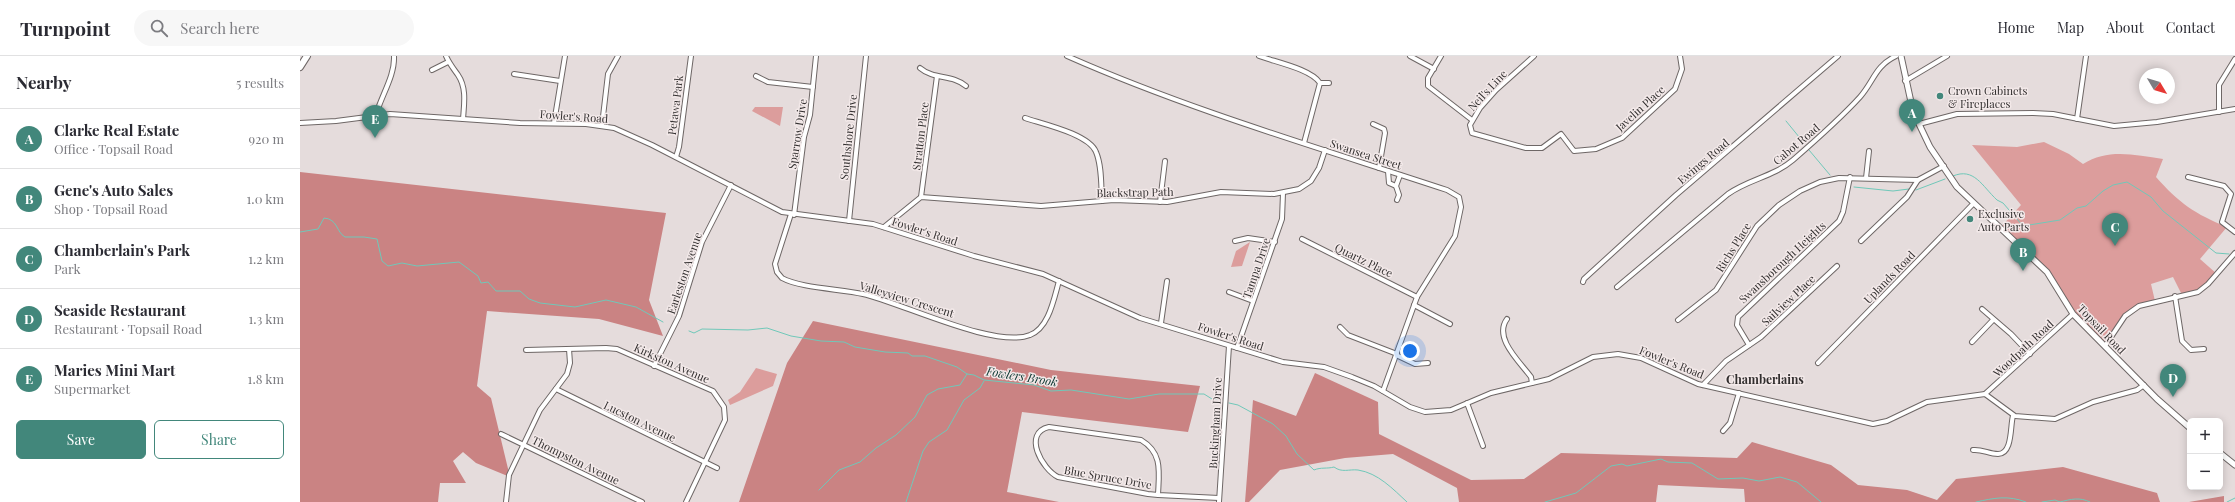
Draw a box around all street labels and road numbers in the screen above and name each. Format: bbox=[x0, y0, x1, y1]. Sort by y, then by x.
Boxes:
street label: Neil's Line bbox=[1464, 66, 1510, 114]
street label: Petawa Park bbox=[664, 74, 686, 136]
street label: Javelin Place bbox=[1612, 82, 1668, 135]
street label: Southshore Drive bbox=[836, 93, 860, 181]
street label: Sparrow Drive bbox=[784, 97, 810, 170]
street label: Stratton Place bbox=[908, 101, 932, 171]
street label: Fowler's Road bbox=[539, 106, 609, 126]
street label: Cabot Road bbox=[1769, 120, 1823, 168]
street label: Swansea Street bbox=[1328, 135, 1404, 173]
street label: Ewings Road bbox=[1674, 135, 1733, 187]
street label: Blackstrap Path bbox=[1096, 184, 1174, 200]
street label: Fowler's Road bbox=[890, 213, 960, 249]
street label: Swansborough Heights bbox=[1735, 218, 1829, 306]
street label: Richs Place bbox=[1712, 219, 1754, 275]
street label: Earleston Avenue bbox=[663, 230, 705, 316]
street label: Tampa Drive bbox=[1239, 235, 1274, 300]
street label: Quartz Place bbox=[1333, 240, 1396, 281]
street label: Uplands Road bbox=[1860, 247, 1918, 307]
street label: Sailview Place bbox=[1758, 271, 1819, 329]
street label: Valleyview Crescent bbox=[857, 277, 956, 321]
street label: Topsail Road bbox=[2075, 301, 2130, 357]
street label: Woodpath Road bbox=[1989, 316, 2057, 381]
street label: Fowler's Road bbox=[1196, 318, 1266, 354]
street label: Kirkston Avenue bbox=[632, 340, 713, 387]
street label: Fowler's Road bbox=[1637, 342, 1707, 382]
street label: Buckingham Drive bbox=[1205, 376, 1225, 469]
street label: Lucston Avenue bbox=[602, 397, 679, 445]
street label: Thompston Avenue bbox=[530, 432, 623, 488]
street label: Blue Spruce Drive bbox=[1063, 462, 1153, 492]

